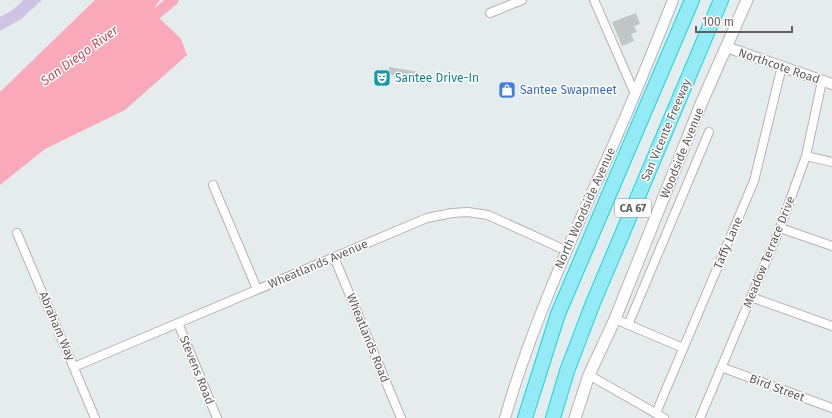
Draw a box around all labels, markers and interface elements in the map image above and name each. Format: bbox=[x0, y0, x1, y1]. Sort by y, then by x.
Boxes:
scale bar bbox=[696, 8, 792, 34]
text: 100 m bbox=[702, 15, 734, 29]
water label: San Diego River bbox=[37, 22, 122, 89]
street label: Northcote Road bbox=[736, 46, 822, 86]
theatre icon: Santee Drive-In bbox=[372, 68, 392, 88]
place label: Santee Drive-In bbox=[395, 71, 479, 85]
street label: San Vicente Freeway bbox=[638, 77, 694, 183]
shop icon: Santee Swapmeet bbox=[497, 80, 517, 100]
place label: Santee Swapmeet bbox=[520, 83, 618, 97]
street label: Woodside Avenue bbox=[657, 106, 707, 200]
street label: North Woodside Avenue bbox=[552, 145, 618, 271]
street label: Meadow Terrace Drive bbox=[740, 194, 798, 310]
road number: CA 67 bbox=[615, 199, 651, 217]
street label: Taffy Lane bbox=[711, 215, 745, 271]
street label: Wheatlands Avenue bbox=[266, 237, 370, 291]
street label: Abraham Way bbox=[36, 289, 78, 363]
street label: Wheatlands Road bbox=[344, 291, 392, 385]
street label: Stevens Road bbox=[177, 333, 217, 407]
street label: Bird Street bbox=[747, 372, 807, 405]

